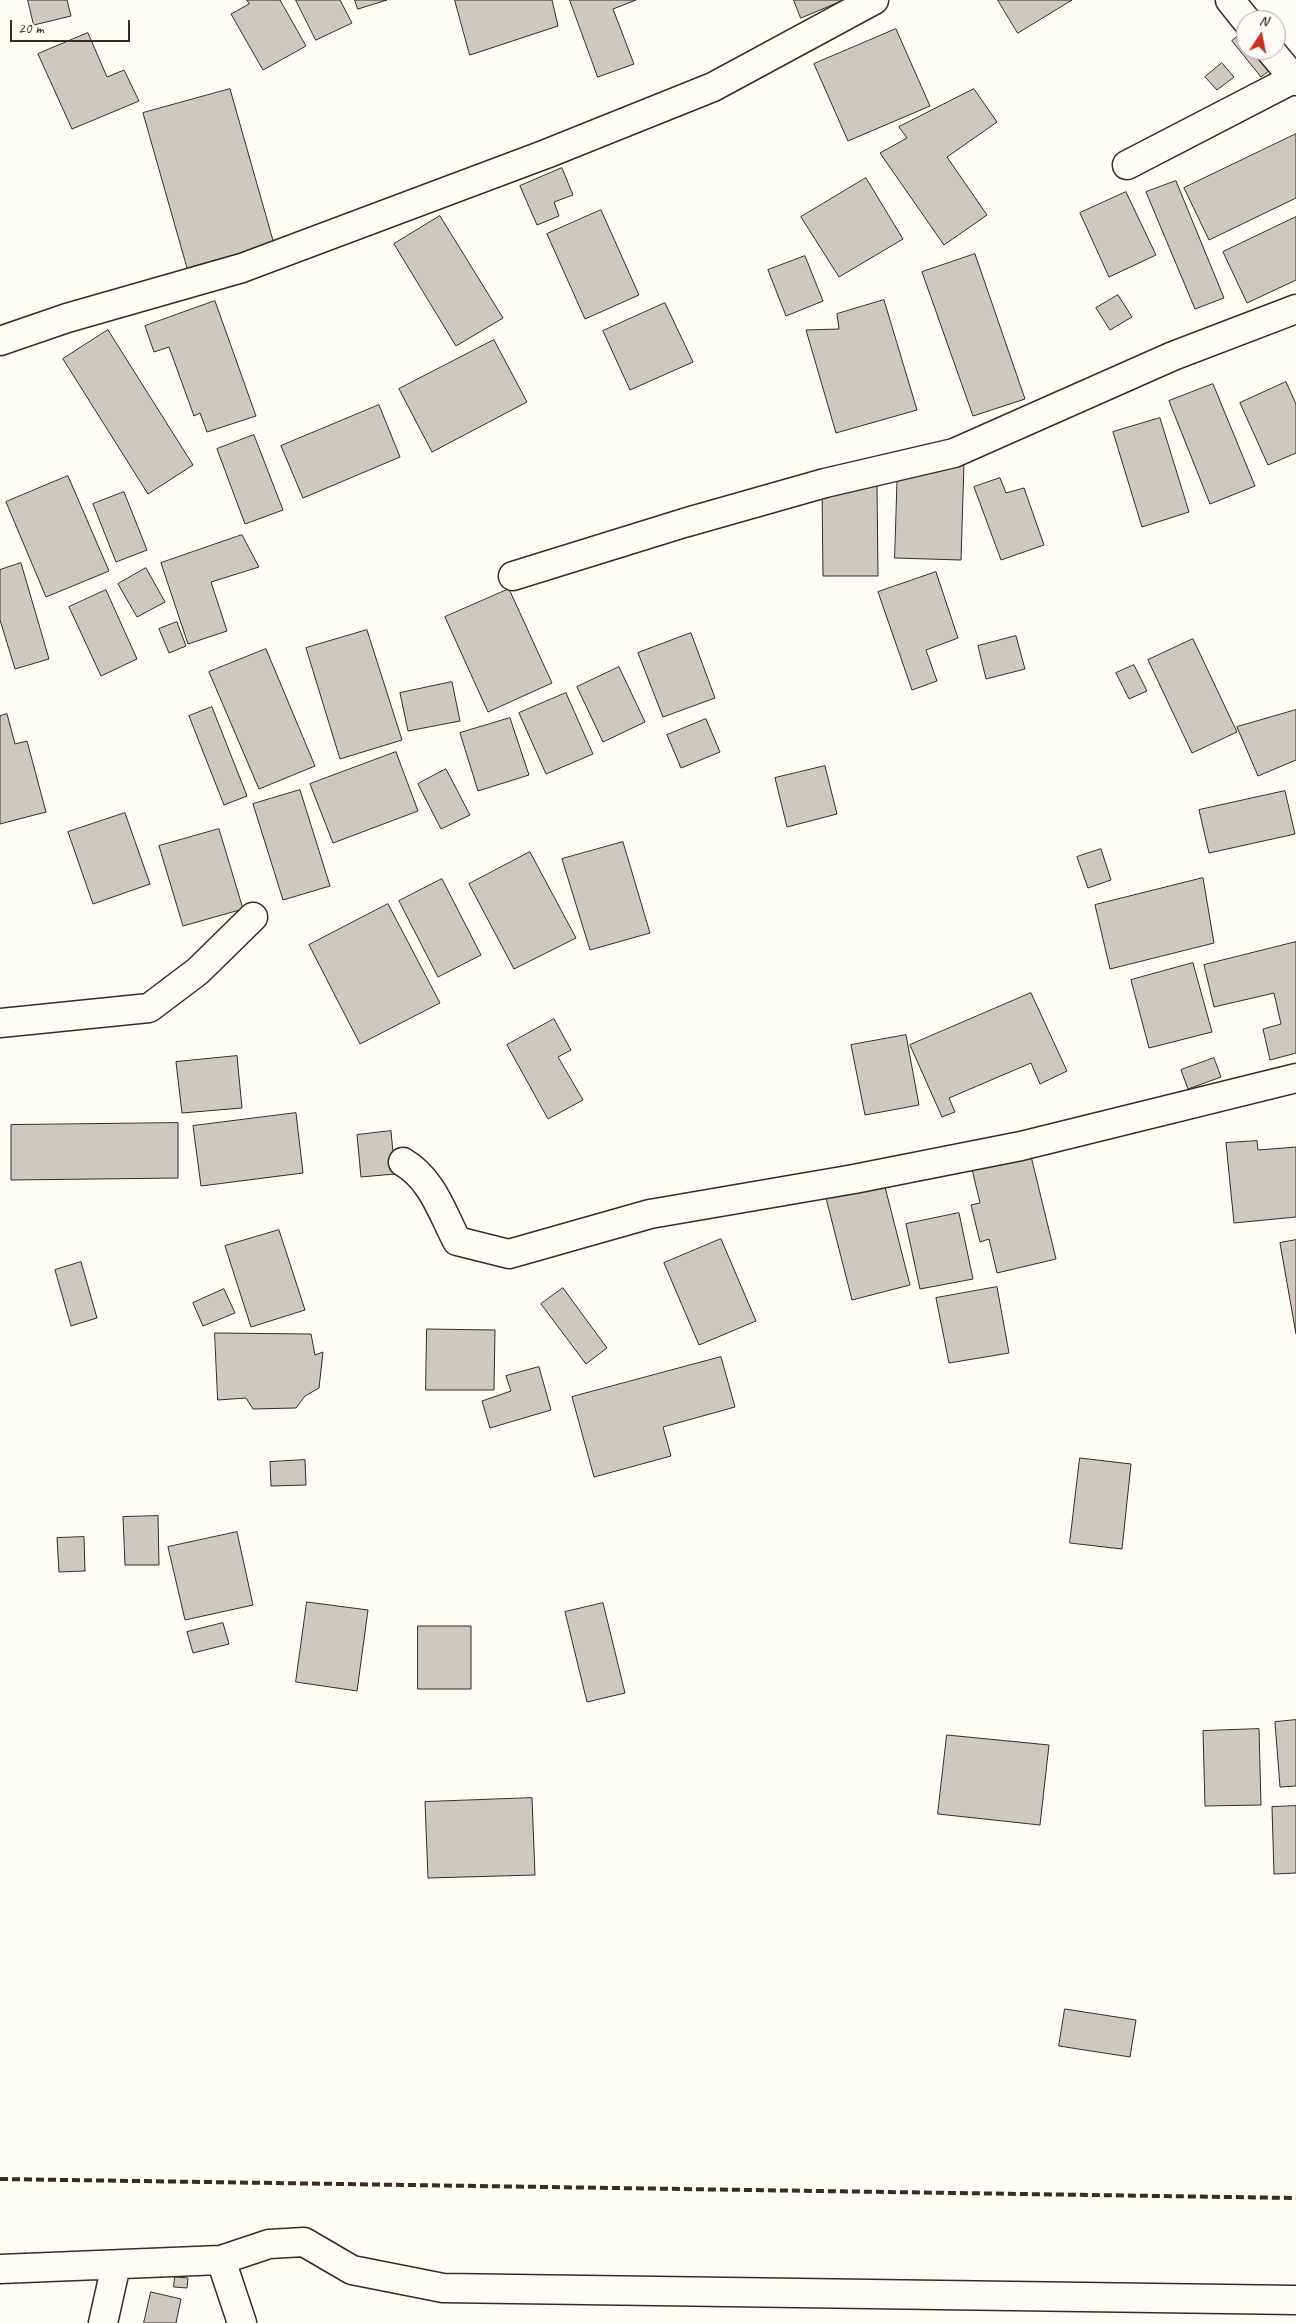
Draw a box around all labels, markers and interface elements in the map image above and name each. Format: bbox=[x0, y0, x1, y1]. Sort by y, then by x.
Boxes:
scale bar bbox=[12, 10, 132, 42]
north arrow bbox=[1236, 10, 1286, 60]
text: N bbox=[1258, 12, 1270, 30]
text: 20 m bbox=[18, 19, 44, 38]

